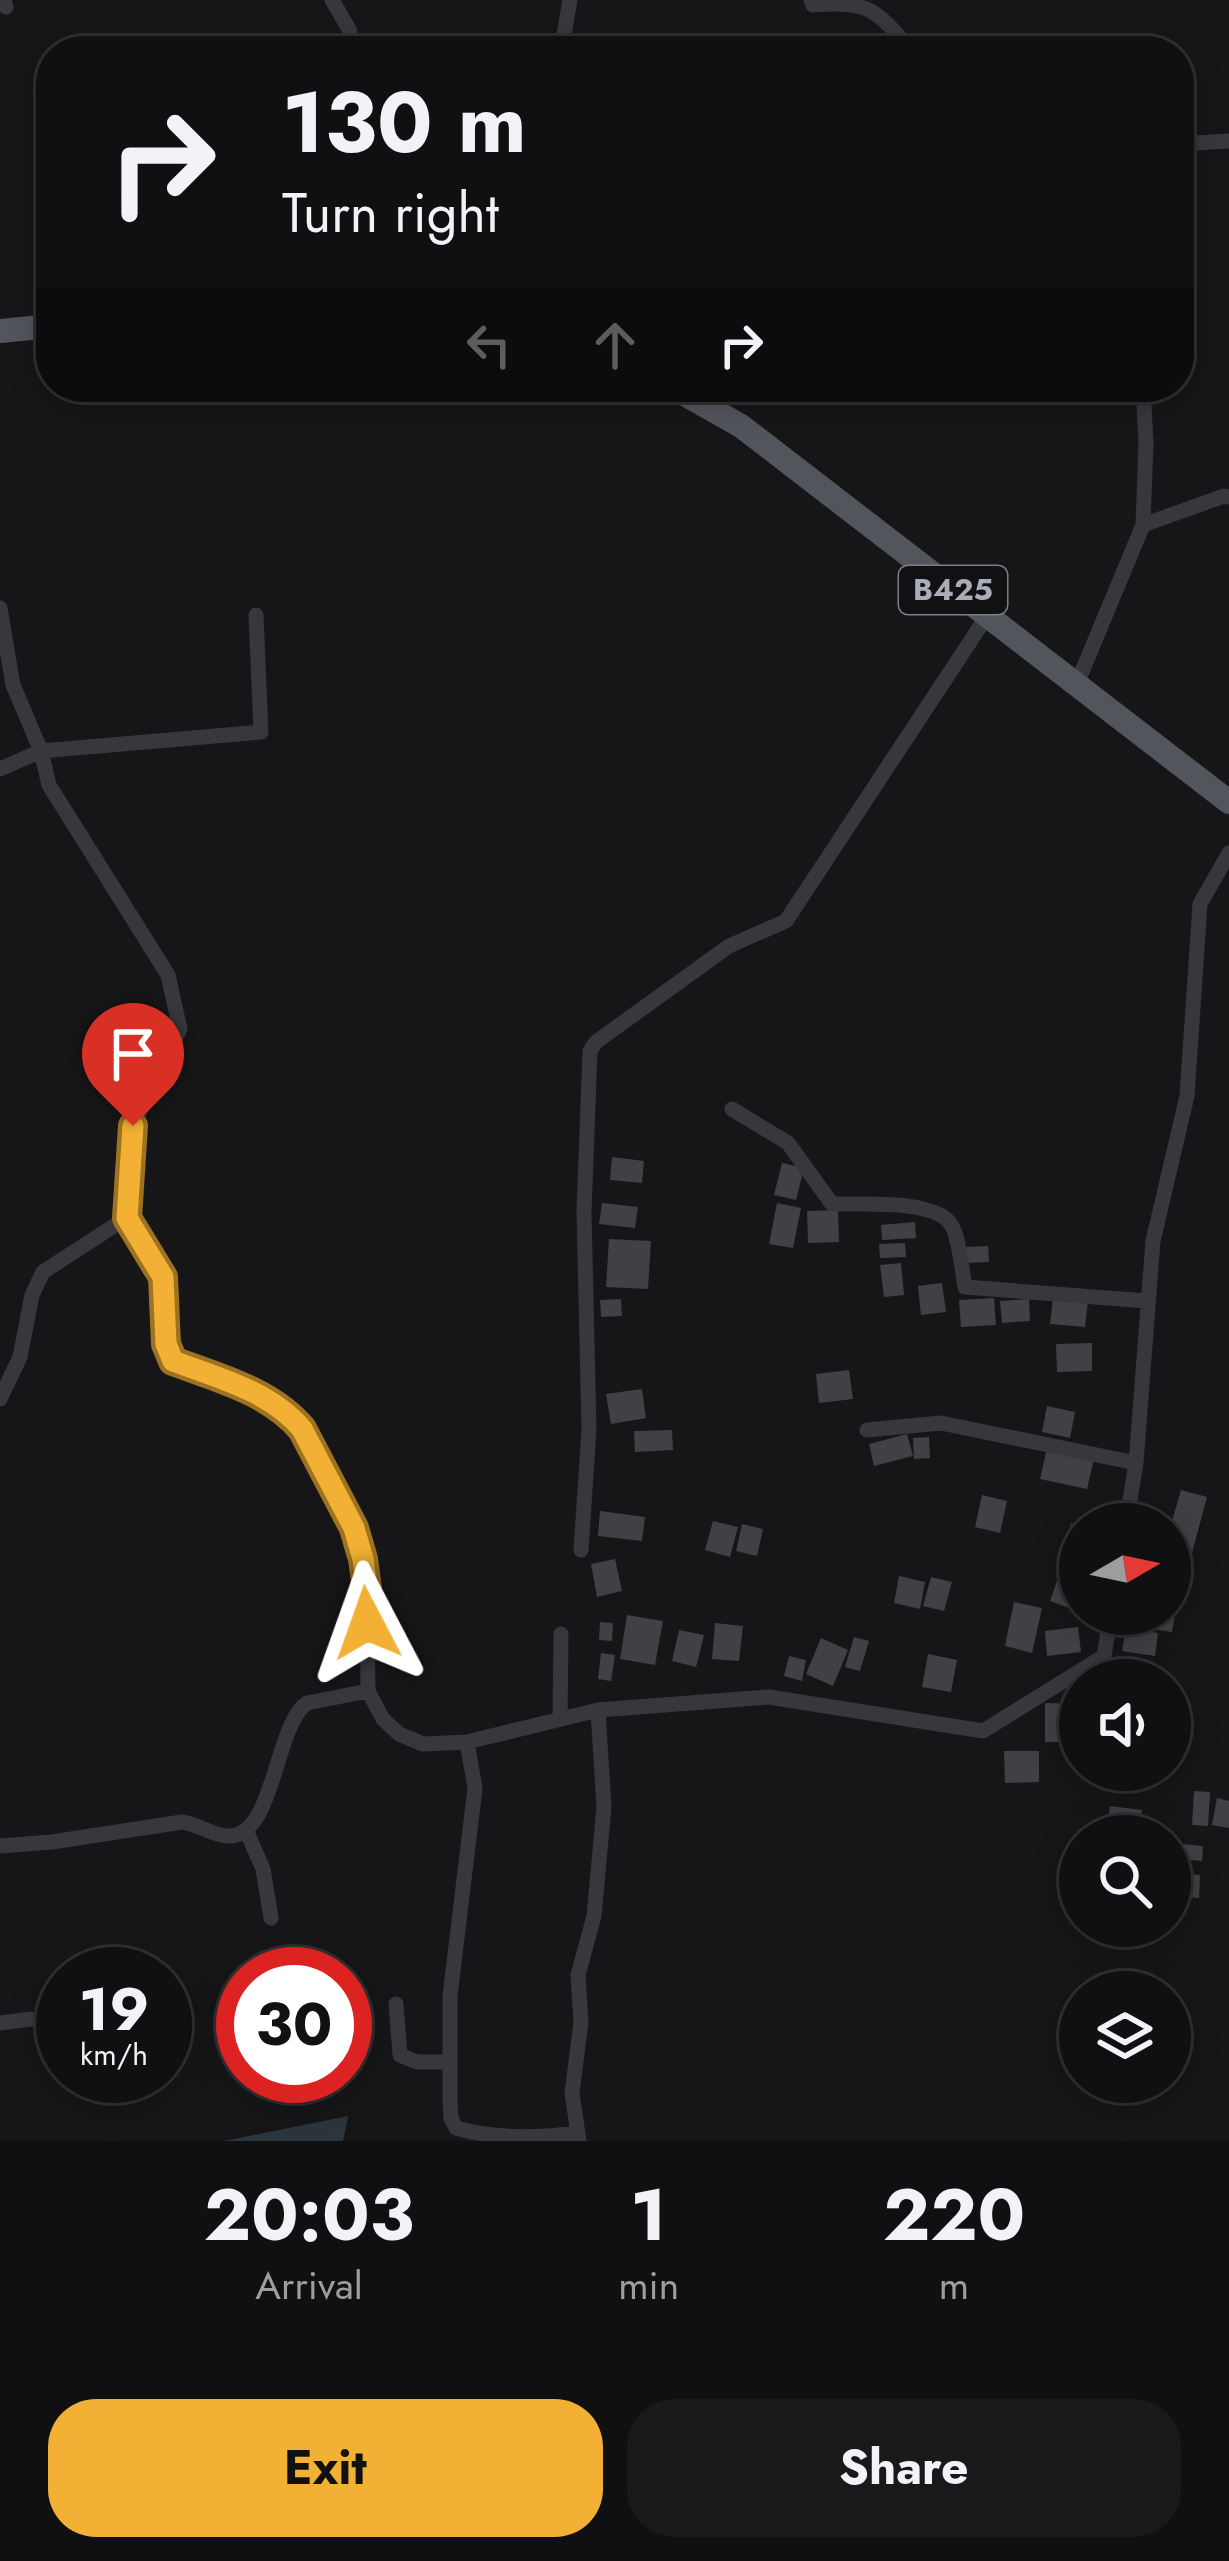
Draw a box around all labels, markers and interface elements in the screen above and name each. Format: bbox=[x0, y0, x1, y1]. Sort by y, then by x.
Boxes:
text: 130 m bbox=[282, 62, 527, 184]
icon: right bbox=[84, 84, 240, 240]
text: Turn right bbox=[282, 174, 499, 252]
icon: left bbox=[456, 312, 522, 378]
icon: ahead bbox=[582, 312, 648, 378]
icon: right bbox=[708, 312, 774, 378]
road number: B425 bbox=[899, 566, 1007, 614]
pin bbox=[82, 1003, 184, 1126]
icon: arrive bbox=[100, 1021, 166, 1087]
north arrow bbox=[1059, 1503, 1191, 1635]
map controls bbox=[1059, 1503, 1191, 2103]
position arrow bbox=[304, 1560, 430, 1686]
button: sound bbox=[1059, 1659, 1191, 1791]
button: search bbox=[1059, 1815, 1191, 1947]
speed limit sign: 30 bbox=[216, 1947, 372, 2103]
text: 19 bbox=[79, 1966, 149, 2053]
button: layers bbox=[1059, 1971, 1191, 2103]
text: km/h bbox=[80, 2033, 148, 2076]
text: 20:03 bbox=[204, 2163, 414, 2267]
text: 1 bbox=[630, 2163, 667, 2267]
text: 220 bbox=[883, 2163, 1025, 2267]
text: Arrival bbox=[255, 2257, 363, 2314]
text: min bbox=[618, 2257, 679, 2314]
text: m bbox=[939, 2257, 969, 2314]
button: Exit bbox=[48, 2399, 603, 2537]
button: Share bbox=[627, 2399, 1181, 2537]

